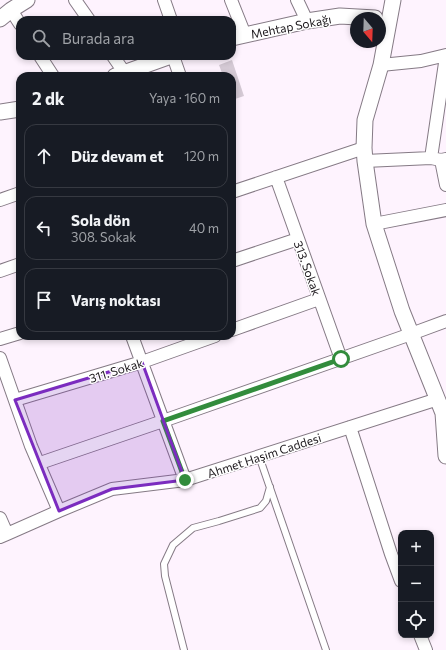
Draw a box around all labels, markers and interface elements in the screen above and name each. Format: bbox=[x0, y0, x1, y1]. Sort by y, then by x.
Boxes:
street label: Mehtap Sokağı bbox=[249, 11, 333, 41]
north arrow bbox=[350, 12, 386, 48]
search box bbox=[16, 16, 236, 60]
icon: search bbox=[30, 27, 52, 49]
text: Burada ara bbox=[62, 29, 135, 47]
text: 2 dk bbox=[32, 88, 65, 109]
text: Yaya · 160 m bbox=[149, 90, 220, 106]
icon: ahead bbox=[33, 145, 55, 167]
text: Düz devam et bbox=[71, 147, 164, 165]
text: 120 m bbox=[184, 148, 219, 164]
text: Sola dön bbox=[71, 211, 130, 229]
icon: left bbox=[33, 217, 55, 239]
text: 40 m bbox=[189, 220, 219, 236]
text: 308. Sokak bbox=[71, 229, 136, 245]
street label: 313. Sokak bbox=[292, 239, 325, 298]
icon: arrive bbox=[33, 289, 55, 311]
text: Varış noktası bbox=[71, 291, 161, 309]
route start bbox=[332, 350, 350, 368]
street label: 311. Sokak bbox=[87, 355, 145, 385]
street label: Ahmet Haşim Caddesi bbox=[205, 430, 323, 480]
route end bbox=[176, 471, 194, 489]
map controls bbox=[398, 530, 434, 638]
button: + bbox=[398, 530, 434, 566]
button: − bbox=[398, 566, 434, 602]
button: locate bbox=[398, 602, 434, 638]

